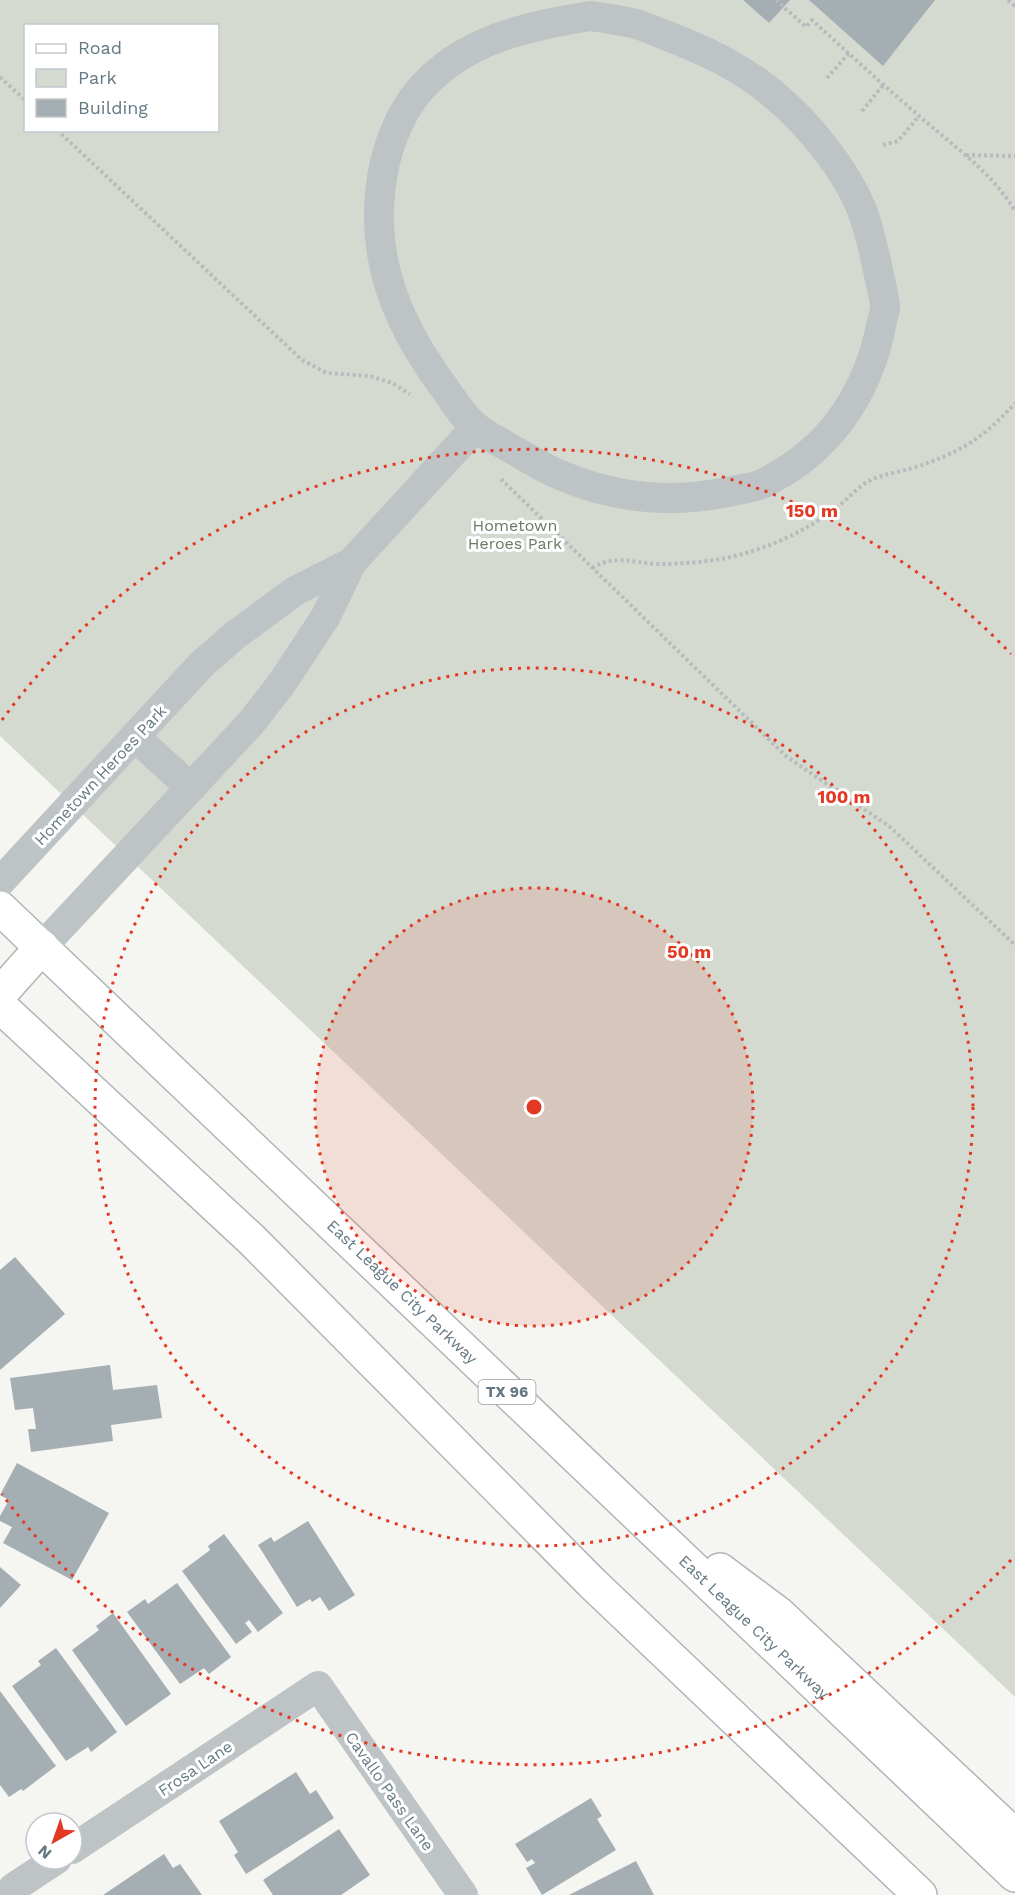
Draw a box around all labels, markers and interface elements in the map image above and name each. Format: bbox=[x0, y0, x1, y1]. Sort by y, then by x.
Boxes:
legend bbox=[24, 24, 219, 132]
text: Road bbox=[78, 37, 122, 58]
text: Park bbox=[78, 67, 117, 88]
text: Building bbox=[78, 97, 148, 118]
text: 150 m bbox=[786, 500, 838, 521]
park label: Hometown Heroes Park bbox=[468, 516, 562, 553]
street label: Hometown Heroes Park bbox=[31, 701, 170, 849]
text: 100 m bbox=[817, 786, 871, 807]
text: 50 m bbox=[667, 941, 711, 962]
centre of rings bbox=[524, 1097, 544, 1117]
street label: East League City Parkway bbox=[323, 1216, 482, 1368]
road number: TX 96 bbox=[478, 1380, 536, 1404]
street label: East League City Parkway bbox=[675, 1551, 834, 1704]
street label: Cavallo Pass Lane bbox=[341, 1728, 438, 1854]
street label: Frosa Lane bbox=[155, 1737, 236, 1800]
north arrow bbox=[24, 1811, 84, 1871]
text: N bbox=[34, 1841, 55, 1863]

